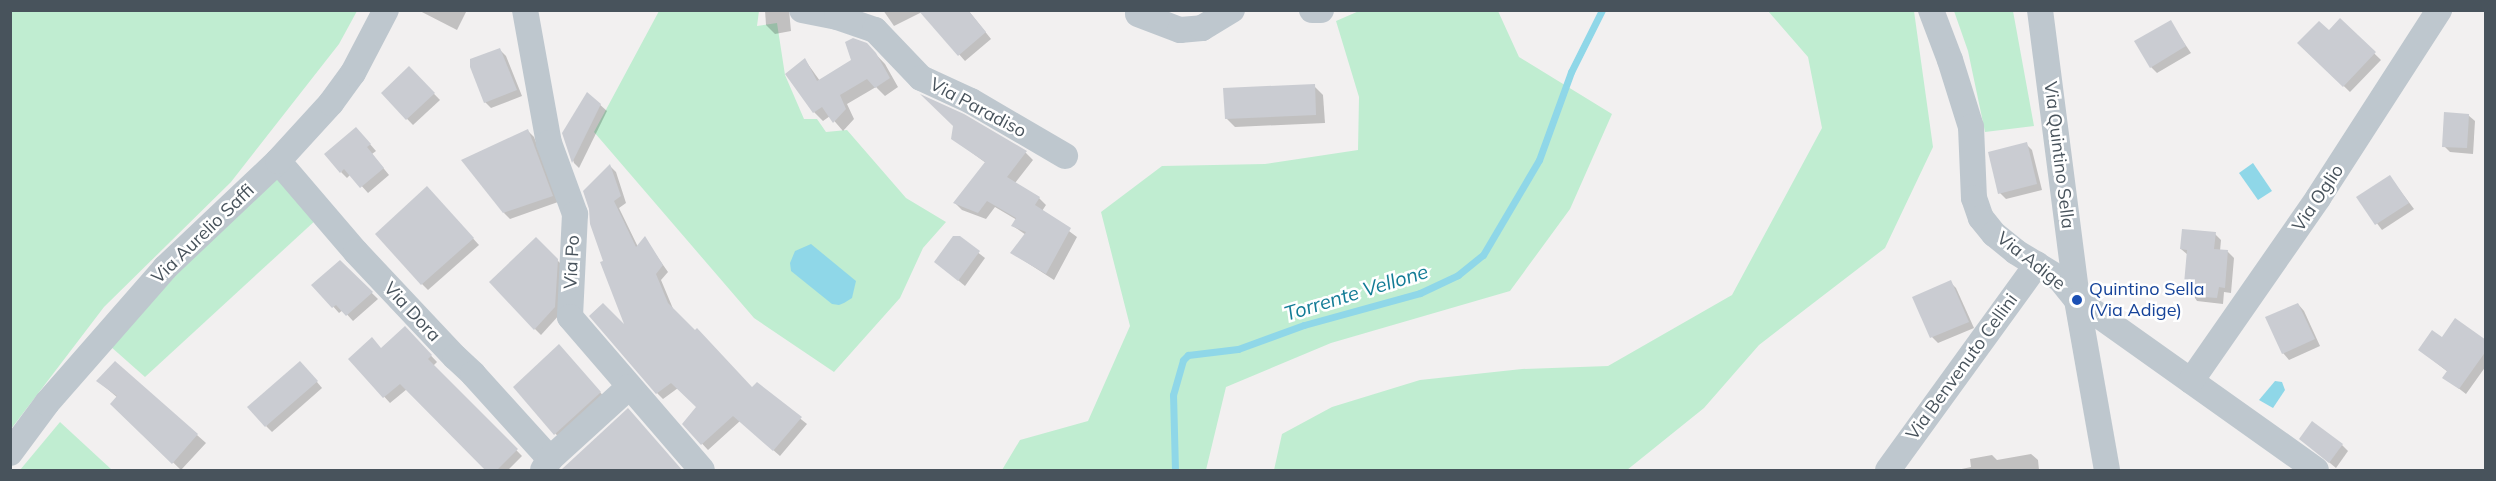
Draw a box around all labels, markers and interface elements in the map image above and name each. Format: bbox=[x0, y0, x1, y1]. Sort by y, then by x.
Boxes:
street label: Via Paradiso bbox=[926, 74, 1030, 142]
street label: Via Quintino Sella bbox=[2039, 80, 2079, 230]
street label: Via Oglio bbox=[2288, 160, 2348, 236]
street label: Via Aurelio Saffi bbox=[147, 180, 259, 288]
street label: Via Adige bbox=[1992, 227, 2070, 295]
street label: Via Po bbox=[560, 235, 584, 289]
water label: Torrente Vellone bbox=[1281, 259, 1431, 325]
street label: Via Dora bbox=[379, 278, 445, 346]
place label: Quintino Sella (Via Adige) bbox=[2089, 279, 2205, 322]
street label: Via Benvenuto Cellini bbox=[1902, 290, 2022, 444]
marker: Quintino Sella (Via Adige) bbox=[2070, 293, 2084, 307]

